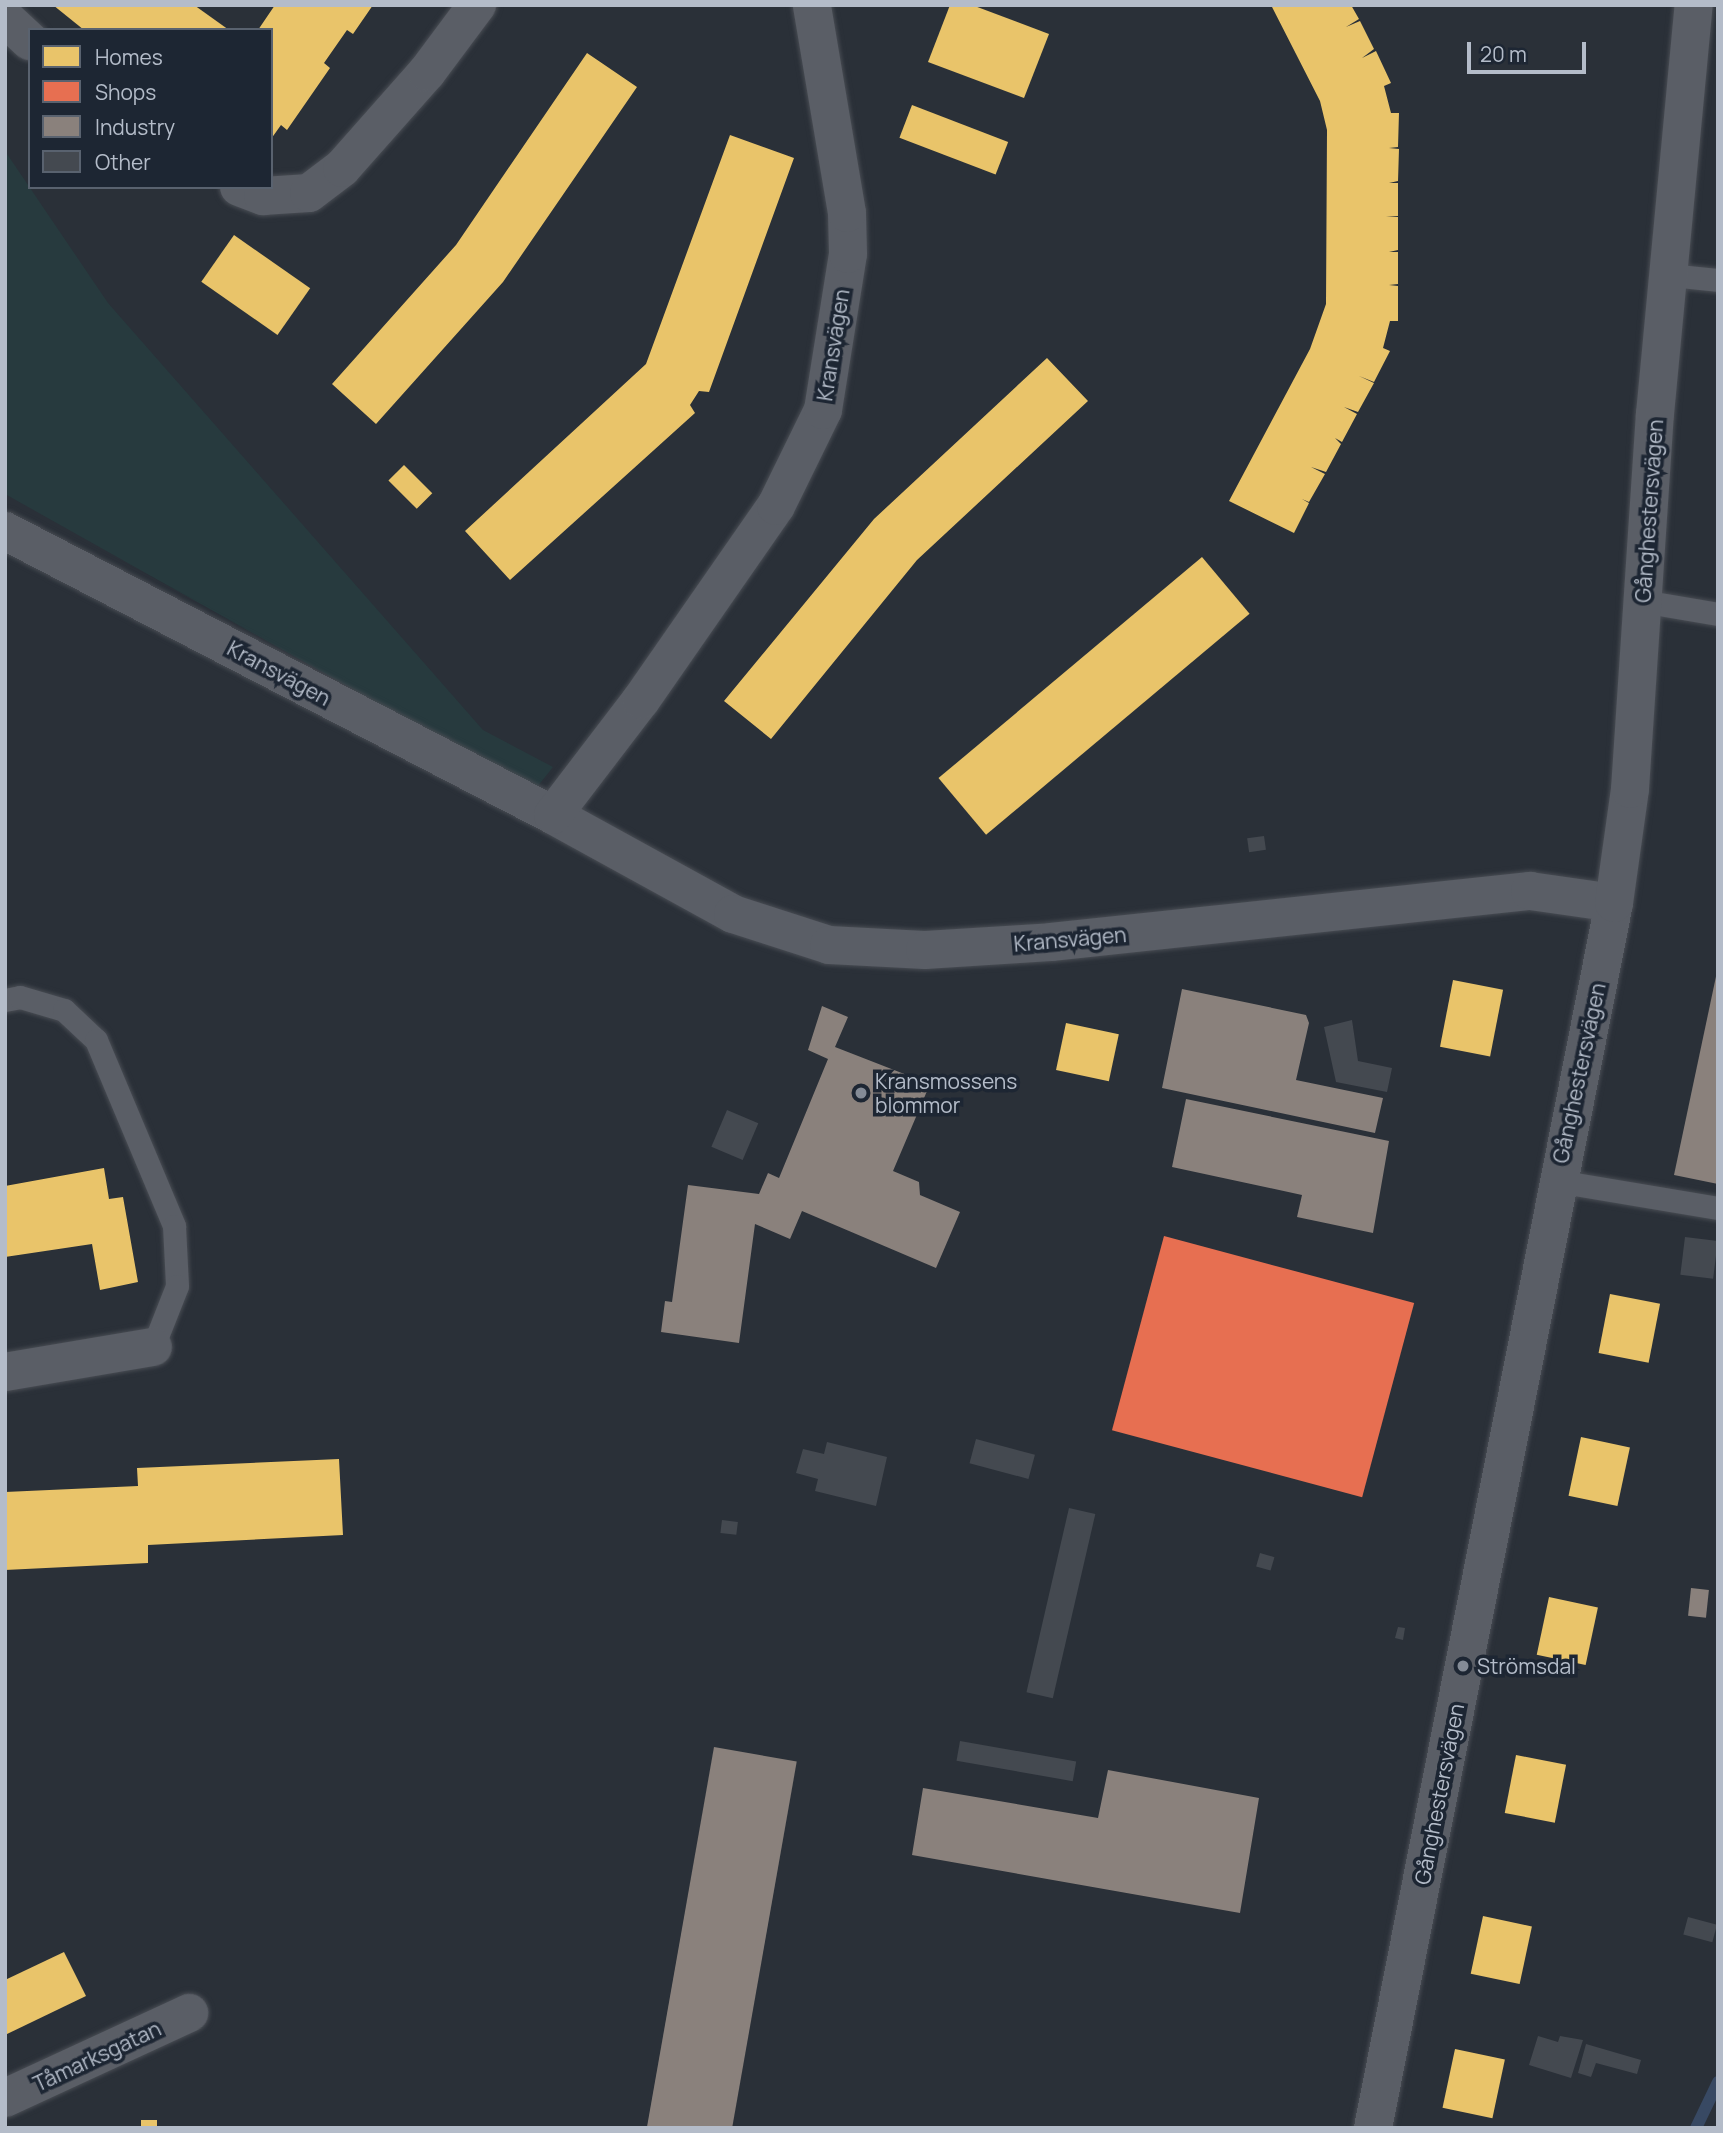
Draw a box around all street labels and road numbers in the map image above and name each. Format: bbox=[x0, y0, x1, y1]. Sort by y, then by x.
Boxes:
street label: Kransvägen bbox=[812, 287, 854, 403]
street label: Gånghestersvägen bbox=[1630, 418, 1668, 604]
street label: Kransvägen bbox=[223, 635, 335, 711]
street label: Kransvägen bbox=[1013, 922, 1127, 956]
street label: Gånghestersvägen bbox=[1548, 981, 1610, 1165]
street label: Gånghestersvägen bbox=[1409, 1701, 1469, 1887]
street label: Tåmarksgatan bbox=[29, 2015, 165, 2097]

